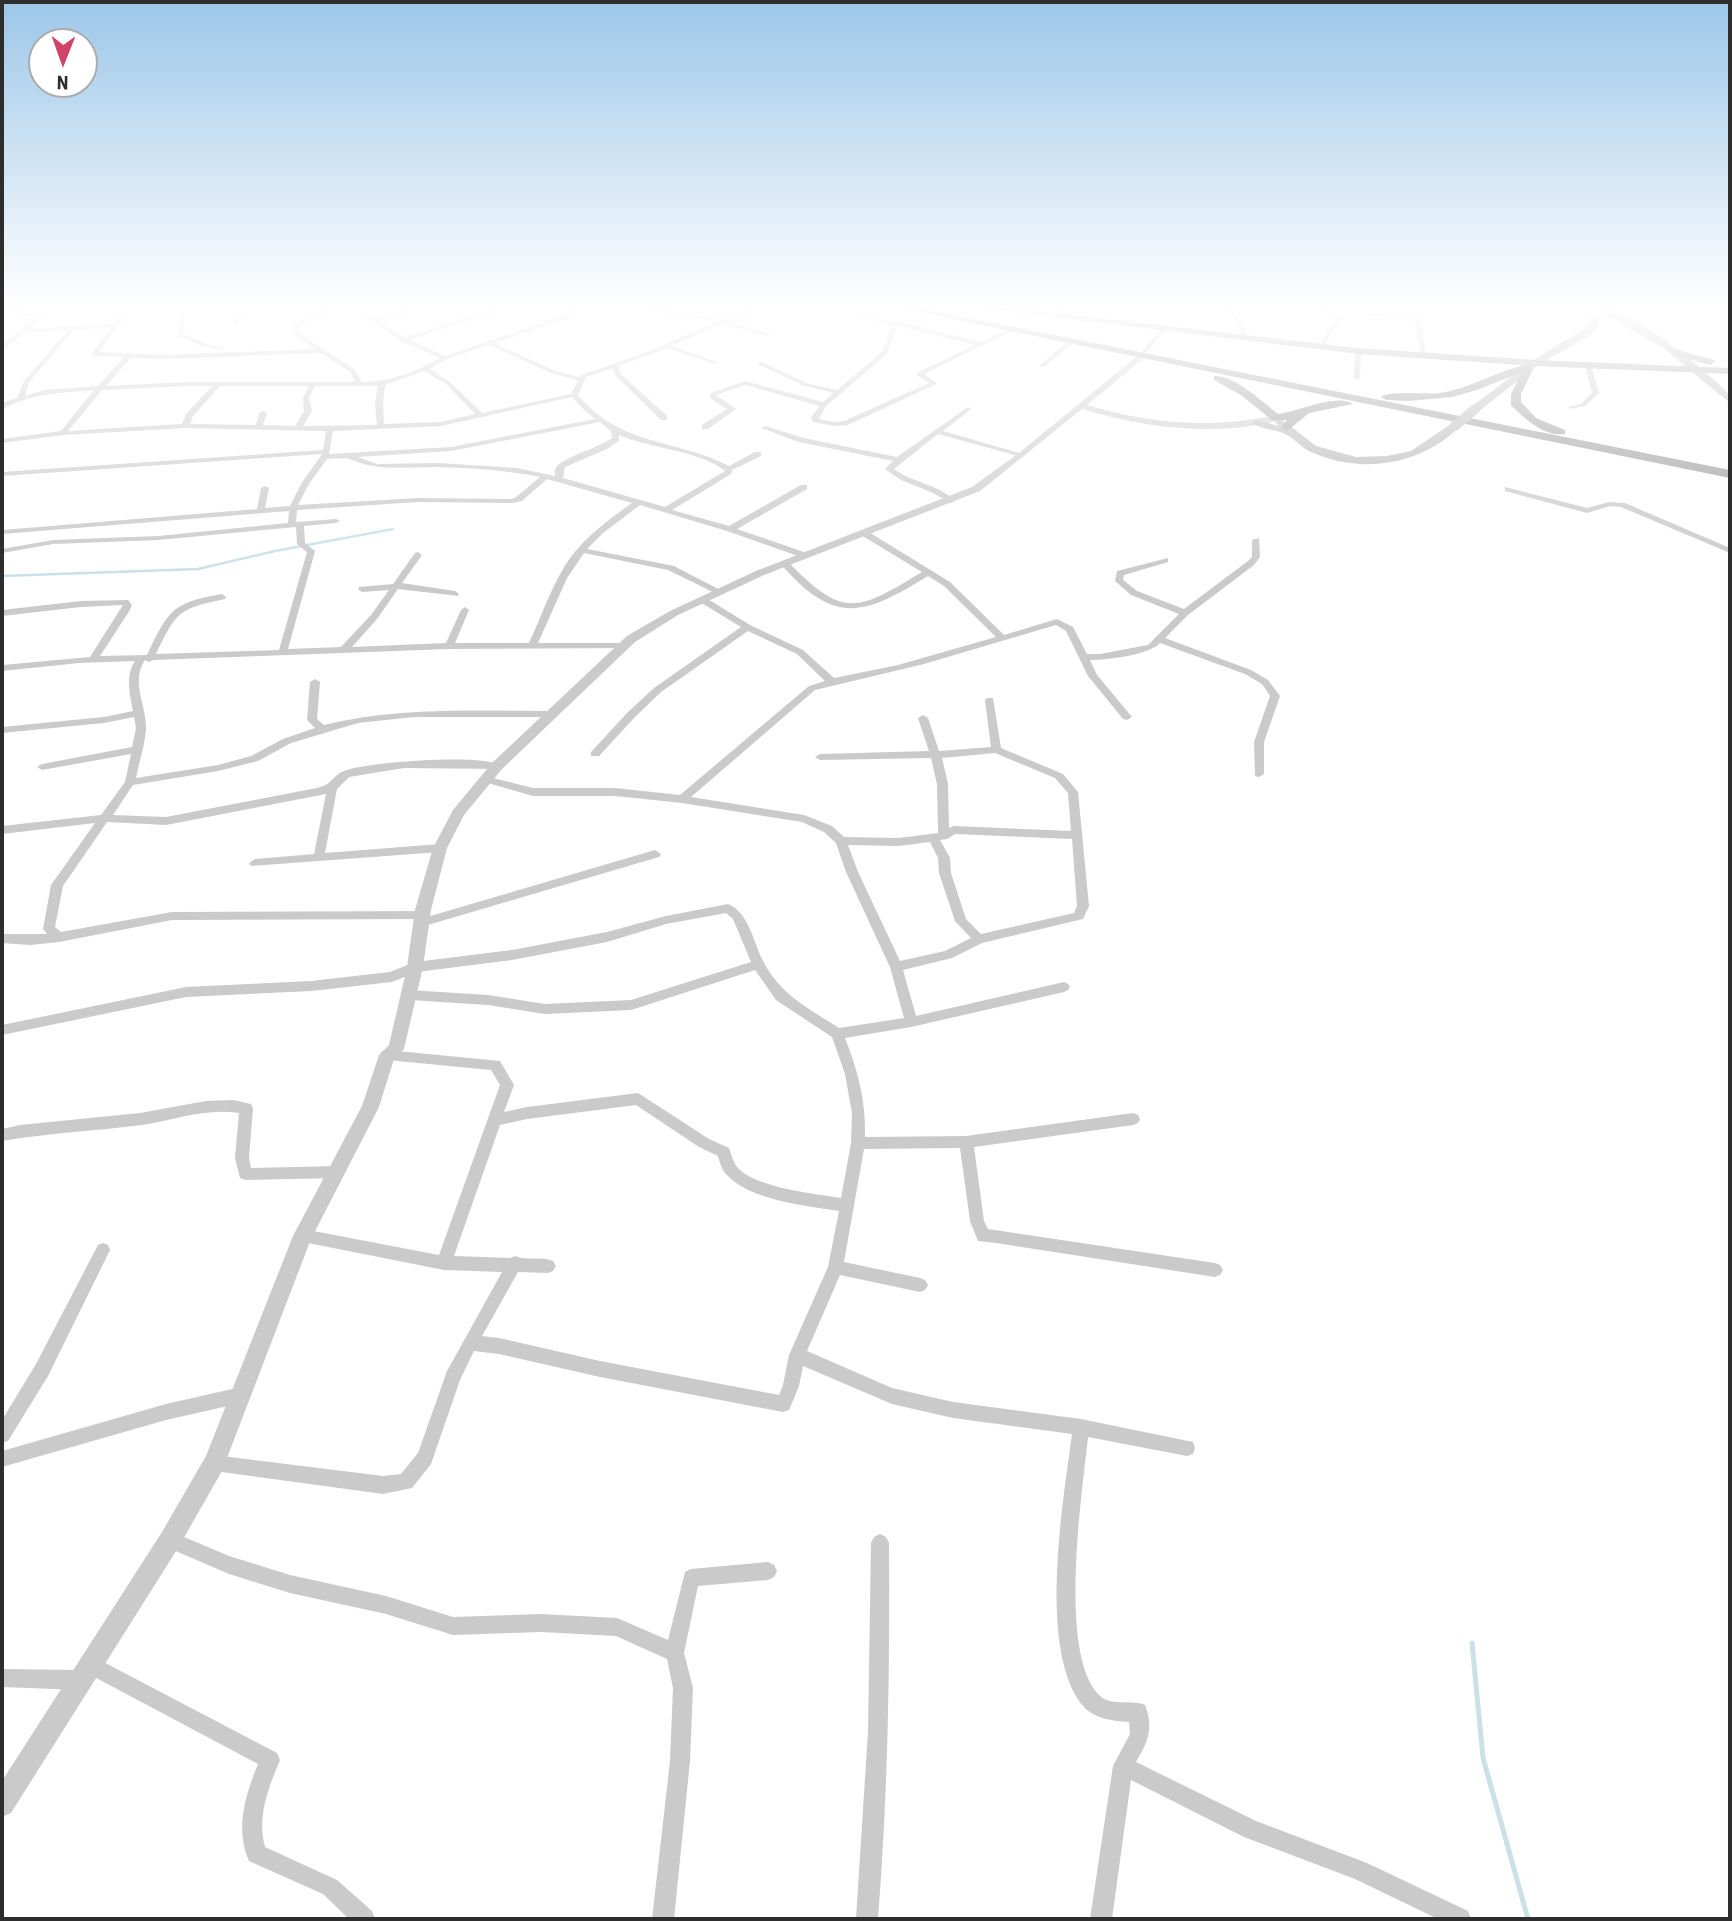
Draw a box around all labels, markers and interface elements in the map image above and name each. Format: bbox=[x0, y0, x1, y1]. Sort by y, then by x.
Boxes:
north arrow bbox=[28, 28, 98, 98]
text: N bbox=[57, 71, 69, 94]

